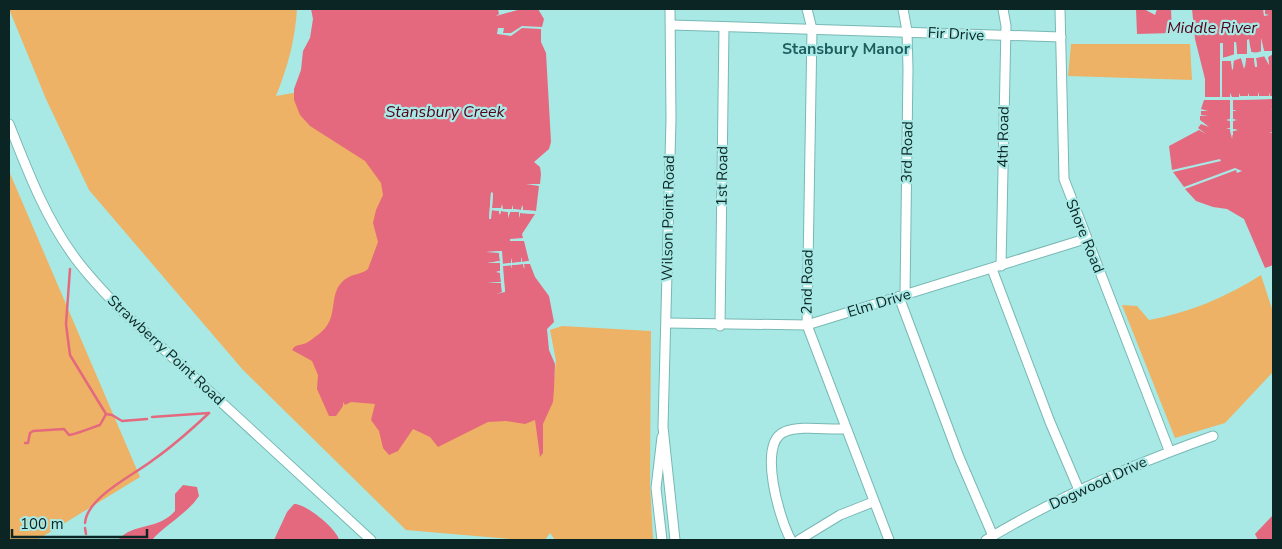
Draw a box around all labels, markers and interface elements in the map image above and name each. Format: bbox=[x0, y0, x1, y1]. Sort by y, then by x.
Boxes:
water label: Middle River bbox=[1167, 17, 1258, 39]
street label: Fir Drive bbox=[927, 23, 985, 45]
district label: Stansbury Manor bbox=[782, 38, 911, 60]
water label: Stansbury Creek bbox=[386, 101, 505, 123]
street label: 4th Road bbox=[992, 106, 1014, 168]
street label: 3rd Road bbox=[896, 121, 918, 183]
street label: 1st Road bbox=[711, 146, 733, 206]
street label: Wilson Point Road bbox=[657, 155, 679, 281]
street label: Shore Road bbox=[1061, 196, 1109, 276]
street label: 2nd Road bbox=[796, 249, 818, 315]
street label: Elm Drive bbox=[845, 284, 913, 322]
street label: Strawberry Point Road bbox=[103, 290, 229, 410]
street label: Dogwood Drive bbox=[1046, 452, 1150, 514]
scale bar bbox=[12, 506, 148, 538]
text: 100 m bbox=[20, 514, 64, 534]

